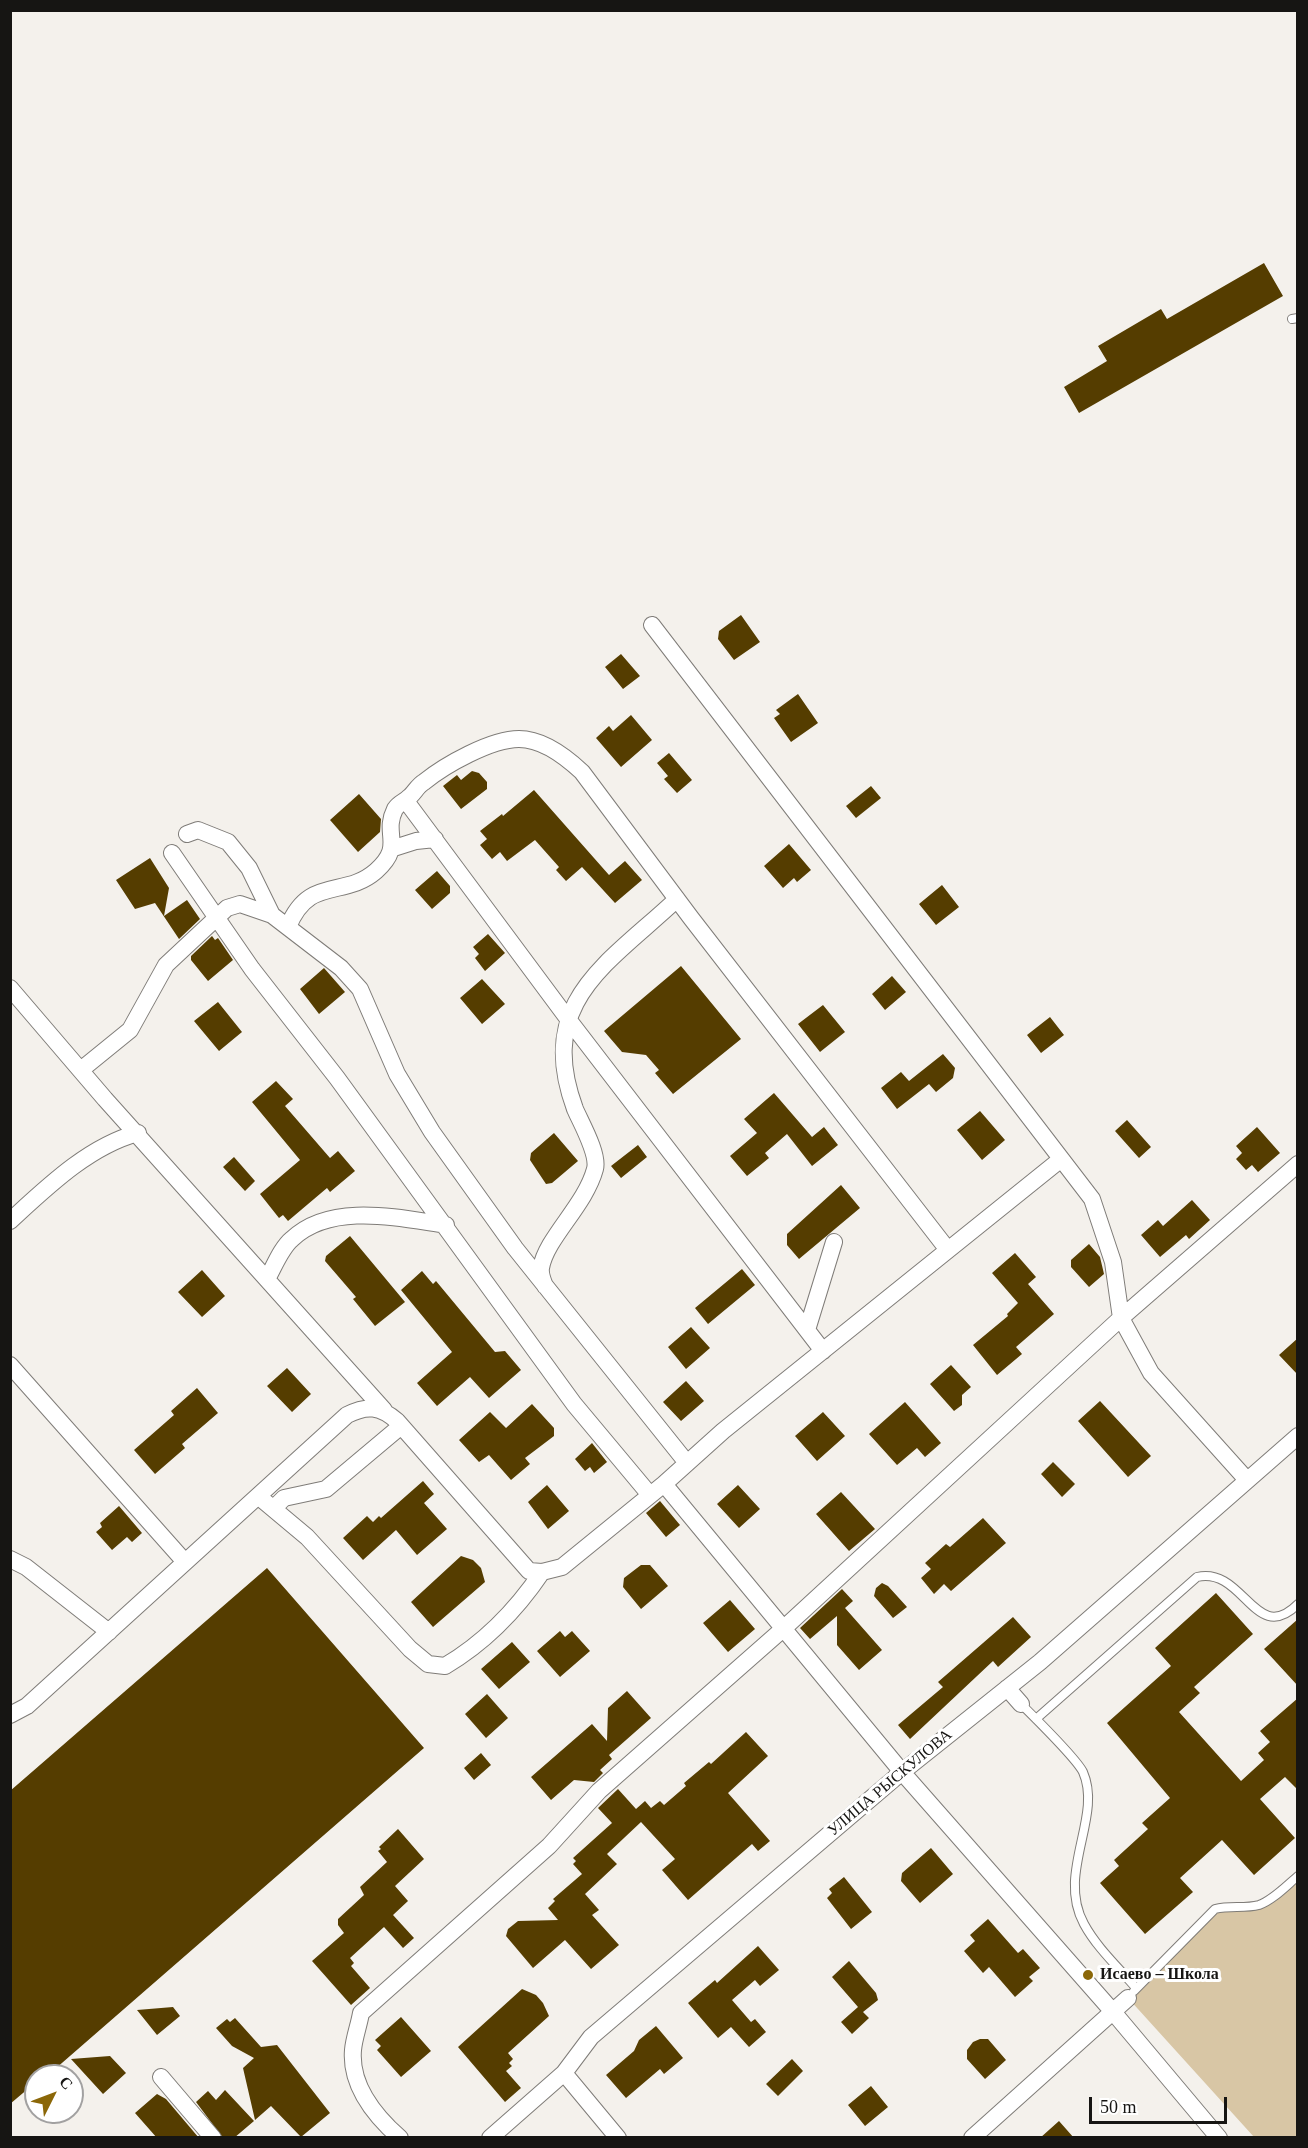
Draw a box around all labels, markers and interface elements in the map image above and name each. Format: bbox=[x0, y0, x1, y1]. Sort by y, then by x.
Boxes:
street label: УЛИЦА РЫСКУЛОВА bbox=[824, 1725, 956, 1841]
place label: Исаево – Школа bbox=[1100, 1965, 1219, 1985]
marker: Исаево – Школа bbox=[1081, 1968, 1095, 1982]
north arrow bbox=[24, 2064, 84, 2124]
text: С bbox=[56, 2073, 76, 2093]
scale bar bbox=[1092, 2085, 1230, 2123]
text: 50 m bbox=[1100, 2097, 1137, 2117]

